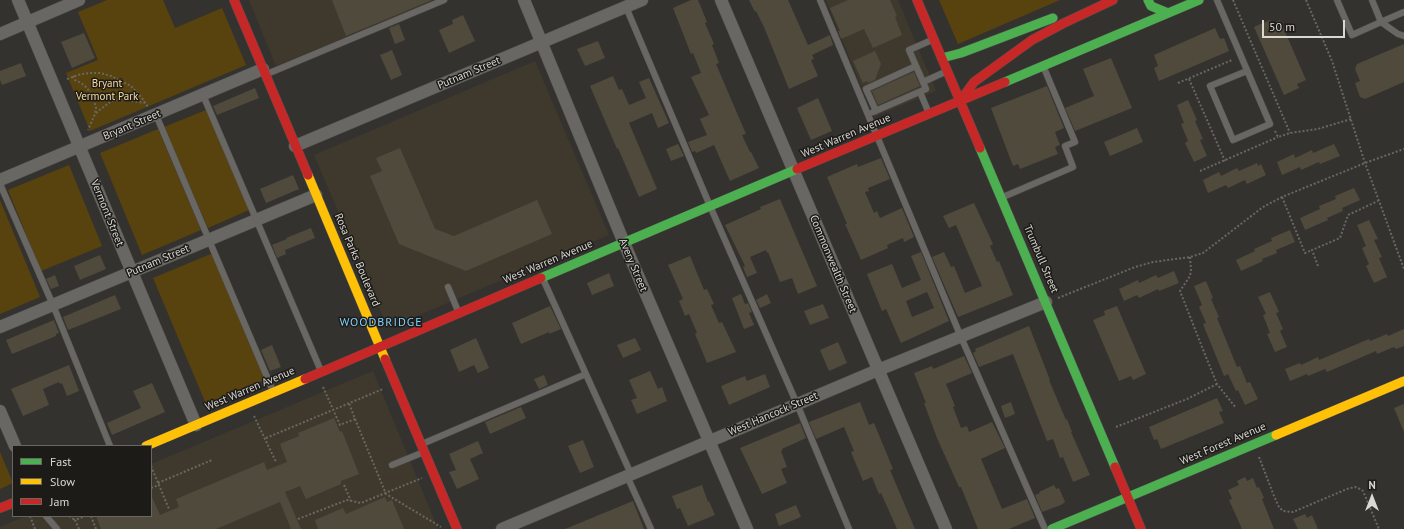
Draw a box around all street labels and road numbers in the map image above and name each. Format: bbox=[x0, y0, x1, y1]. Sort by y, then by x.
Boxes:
street label: Putnam Street bbox=[436, 54, 502, 92]
street label: Bryant Street bbox=[101, 107, 163, 143]
street label: West Warren Avenue bbox=[799, 111, 893, 161]
street label: Vermont Street bbox=[88, 178, 126, 248]
street label: Rosa Parks Boulevard bbox=[331, 211, 383, 309]
street label: Commonwealth Street bbox=[806, 213, 860, 315]
street label: Trumbull Street bbox=[1021, 223, 1061, 295]
street label: Avery Street bbox=[616, 236, 650, 294]
street label: West Warren Avenue bbox=[501, 237, 595, 287]
street label: Putnam Street bbox=[125, 242, 191, 280]
street label: West Warren Avenue bbox=[203, 364, 297, 414]
street label: West Hancock Street bbox=[726, 389, 820, 439]
street label: West Forest Avenue bbox=[1178, 420, 1268, 468]

